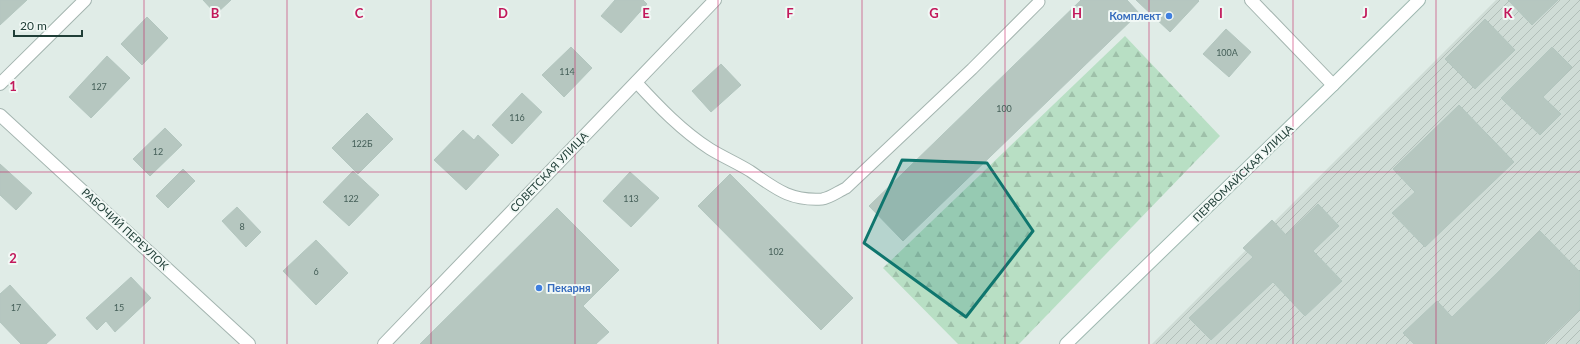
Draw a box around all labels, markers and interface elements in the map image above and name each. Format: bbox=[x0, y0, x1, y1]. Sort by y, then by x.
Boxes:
text: B bbox=[211, 5, 220, 21]
text: C bbox=[355, 5, 364, 21]
text: D bbox=[498, 5, 508, 21]
text: E bbox=[642, 5, 650, 21]
text: F bbox=[786, 5, 794, 21]
text: G bbox=[929, 5, 939, 21]
text: H bbox=[1072, 5, 1082, 21]
text: I bbox=[1219, 5, 1223, 21]
text: J bbox=[1362, 5, 1368, 21]
text: K bbox=[1504, 5, 1514, 21]
place label: Комплект bbox=[1109, 9, 1161, 22]
marker: Комплект bbox=[1164, 11, 1174, 21]
scale bar bbox=[14, 12, 82, 38]
text: 20 m bbox=[20, 18, 47, 33]
house number: 100А bbox=[1216, 47, 1239, 58]
house number: 114 bbox=[559, 66, 575, 77]
text: 1 bbox=[9, 78, 17, 94]
house number: 127 bbox=[91, 81, 107, 92]
house number: 100 bbox=[996, 103, 1012, 114]
house number: 116 bbox=[509, 112, 525, 123]
street label: ПЕРВОМАЙСКАЯ УЛИЦА bbox=[1190, 121, 1296, 224]
street label: СОВЕТСКАЯ УЛИЦА bbox=[507, 128, 591, 214]
house number: 122Б bbox=[351, 138, 373, 149]
house number: 12 bbox=[153, 146, 163, 157]
street label: РАБОЧИЙ ПЕРЕУЛОК bbox=[79, 185, 172, 273]
house number: 122 bbox=[343, 193, 359, 204]
house number: 113 bbox=[623, 193, 639, 204]
house number: 8 bbox=[239, 221, 245, 232]
house number: 102 bbox=[768, 246, 784, 257]
text: 2 bbox=[9, 250, 17, 266]
house number: 6 bbox=[313, 266, 319, 277]
place label: Пекарня bbox=[547, 281, 591, 294]
marker: Пекарня bbox=[534, 283, 544, 293]
house number: 17 bbox=[11, 302, 21, 313]
house number: 15 bbox=[114, 302, 124, 313]

